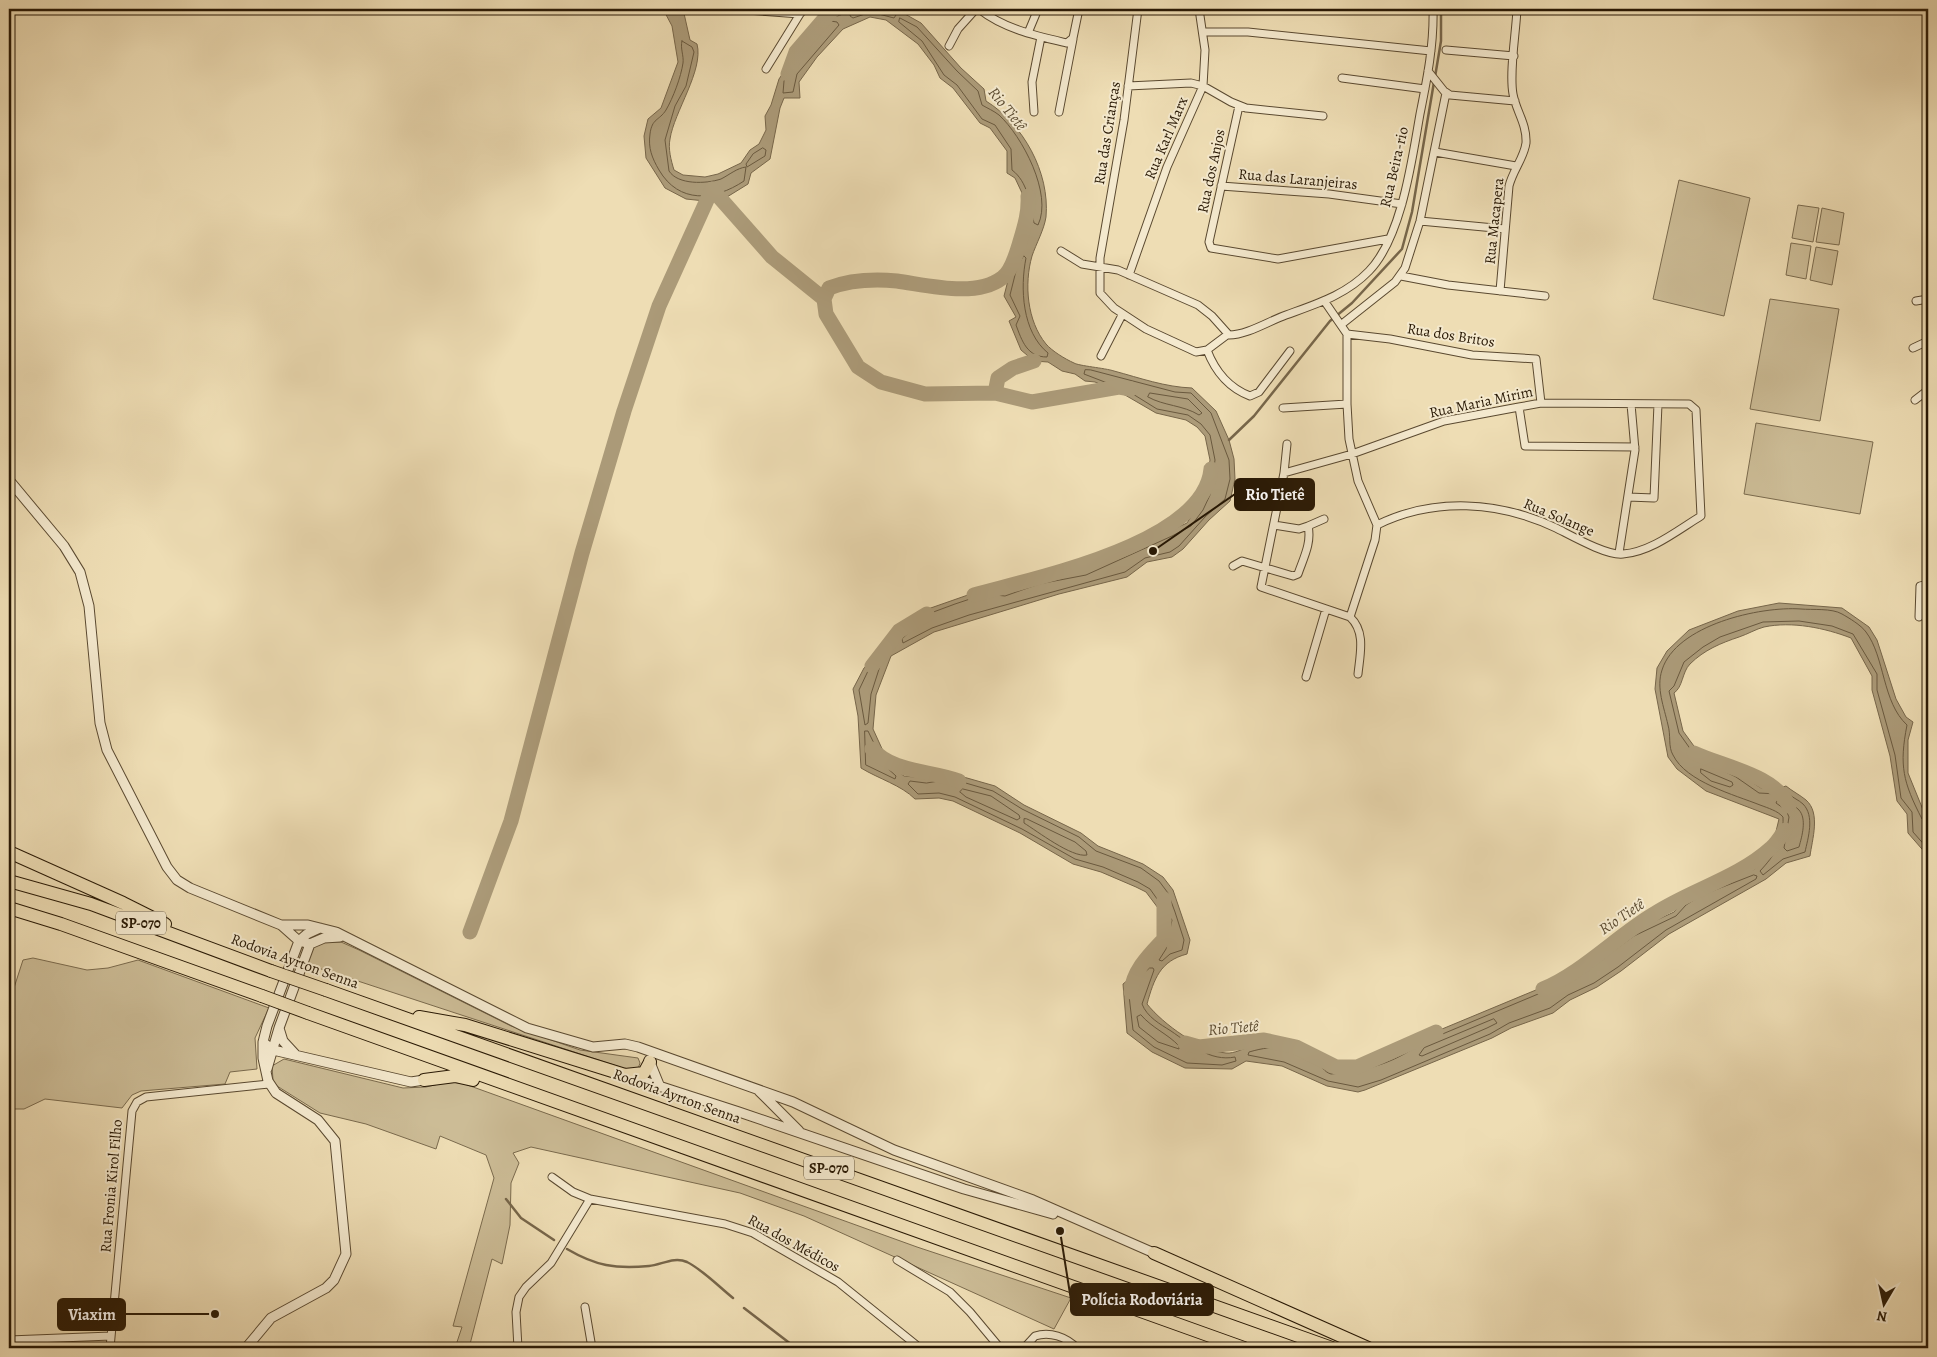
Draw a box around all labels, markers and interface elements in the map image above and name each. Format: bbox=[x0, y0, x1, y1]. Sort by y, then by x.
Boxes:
street label: Rua das Crianças bbox=[1089, 80, 1125, 186]
water label: Rio Tietê bbox=[983, 82, 1033, 136]
street label: Rua Karl Marx bbox=[1140, 94, 1192, 182]
street label: Rua Beira-rio bbox=[1375, 125, 1413, 209]
street label: Rua dos Anjos bbox=[1192, 127, 1230, 215]
street label: Rua das Laranjeiras bbox=[1238, 164, 1358, 194]
street label: Rua Macapera bbox=[1480, 177, 1508, 265]
street label: Rua dos Britos bbox=[1406, 318, 1496, 352]
street label: Rua Maria Mirim bbox=[1427, 381, 1535, 423]
callout: Rio Tietê bbox=[1235, 479, 1314, 510]
text: Rio Tietê bbox=[1245, 484, 1305, 506]
street label: Rua Solange bbox=[1521, 493, 1598, 541]
water label: Rio Tietê bbox=[1595, 893, 1650, 940]
road number: SP-070 bbox=[116, 911, 166, 934]
street label: Rodovia Ayrton Senna bbox=[228, 929, 362, 993]
water label: Rio Tietê bbox=[1207, 1015, 1261, 1041]
street label: Rodovia Ayrton Senna bbox=[610, 1064, 744, 1128]
street label: Rua Fronia Kirol Filho bbox=[95, 1119, 127, 1253]
road number: SP-070 bbox=[804, 1156, 854, 1180]
street label: Rua dos Médicos bbox=[744, 1209, 844, 1277]
north arrow bbox=[1860, 1280, 1910, 1330]
callout: Polícia Rodoviária bbox=[1071, 1284, 1213, 1315]
text: Polícia Rodoviária bbox=[1081, 1289, 1203, 1311]
callout: Viaxim bbox=[58, 1299, 125, 1330]
text: Viaxim bbox=[67, 1304, 116, 1326]
text: N bbox=[1876, 1306, 1889, 1327]

